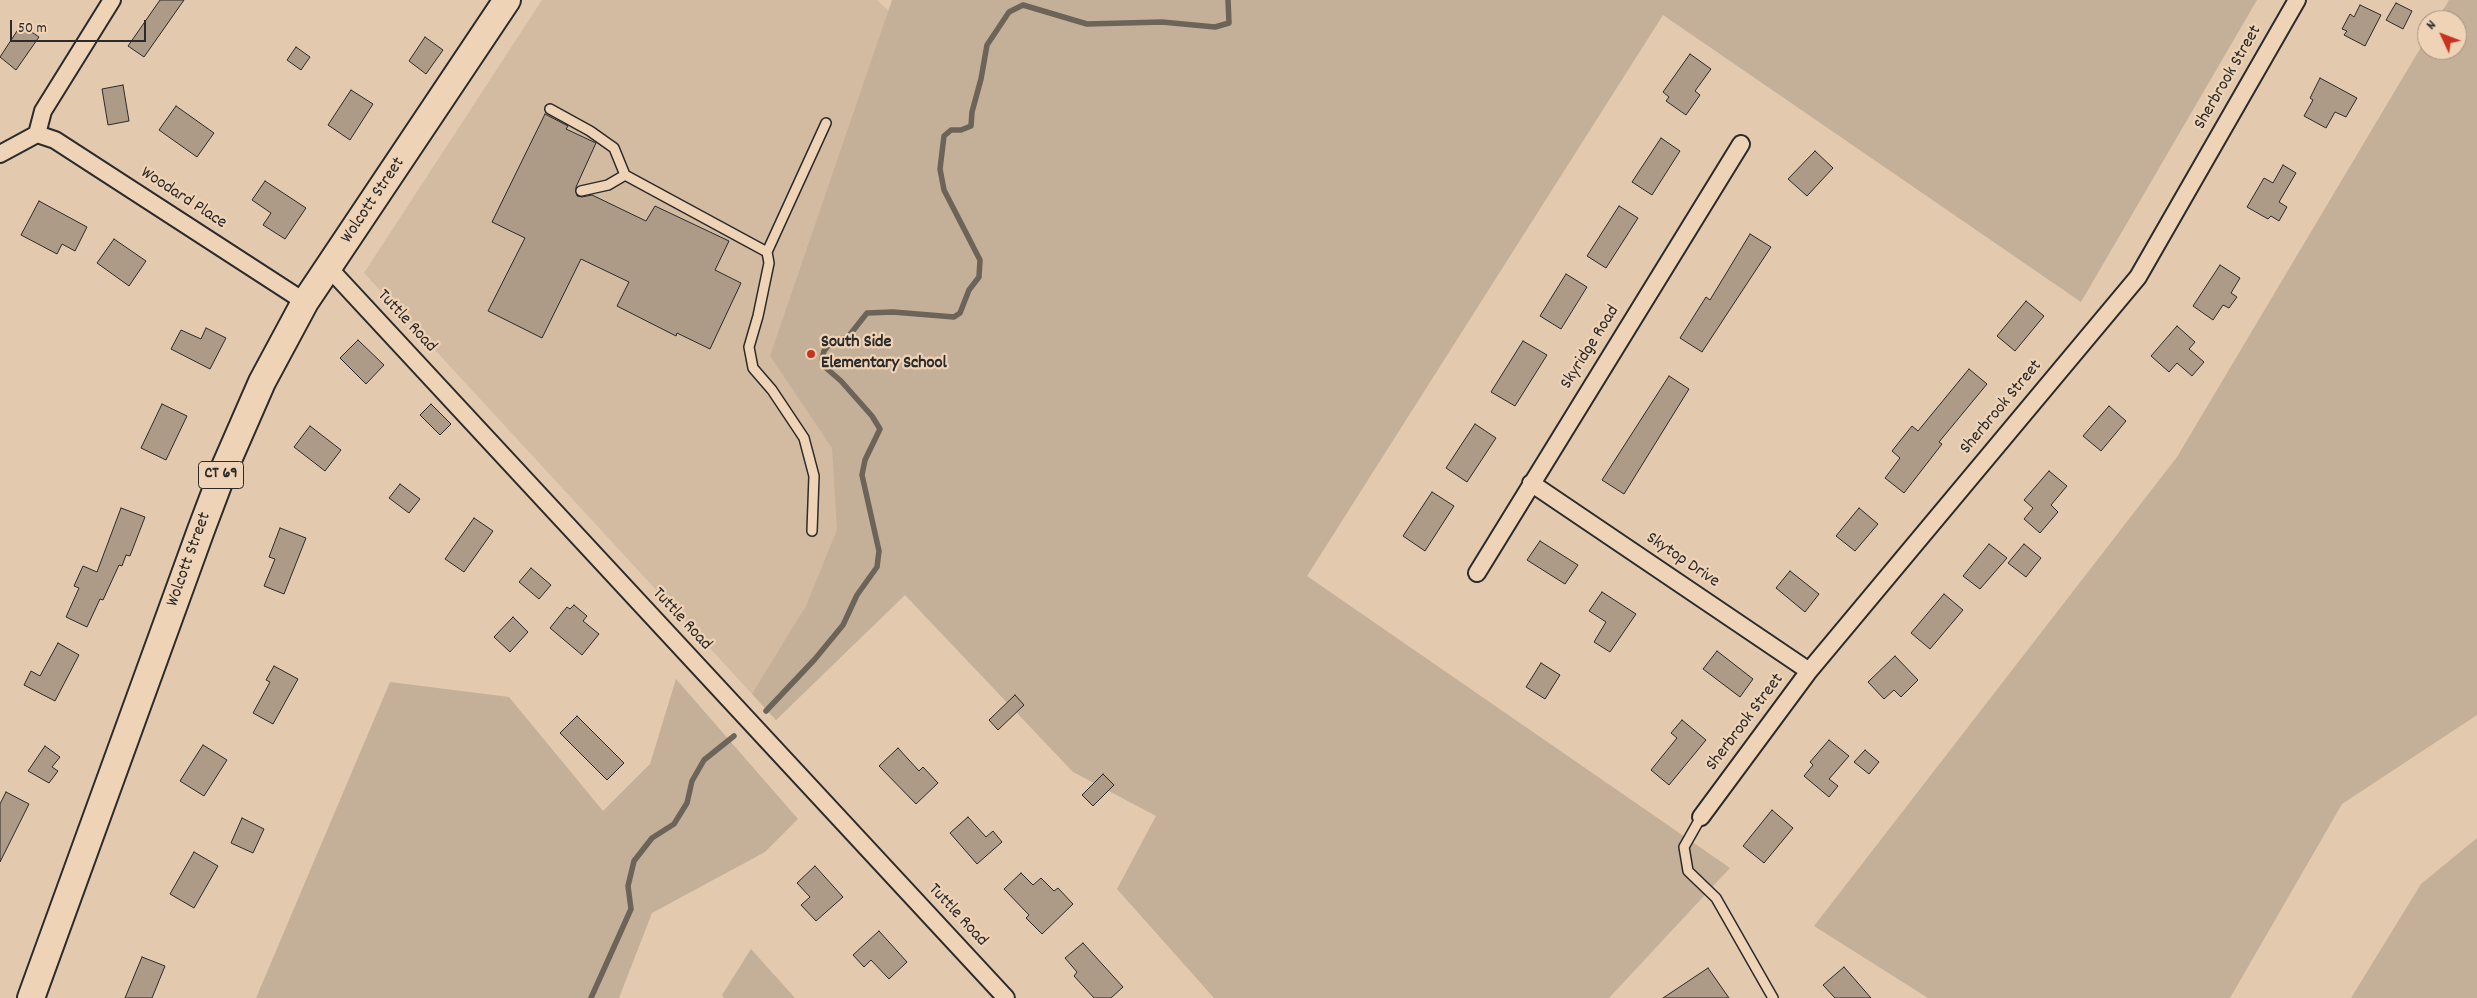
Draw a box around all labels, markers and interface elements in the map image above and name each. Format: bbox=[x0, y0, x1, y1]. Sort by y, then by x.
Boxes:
scale bar bbox=[12, 10, 149, 42]
north arrow bbox=[2417, 10, 2467, 60]
text: N bbox=[2422, 16, 2441, 35]
text: 50 m bbox=[18, 18, 47, 40]
street label: Sherbrook Street bbox=[2191, 22, 2267, 134]
street label: Wolcott Street bbox=[337, 154, 411, 248]
street label: Woodard Place bbox=[136, 163, 230, 235]
street label: Tuttle Road bbox=[371, 286, 441, 358]
street label: Skyridge Road bbox=[1557, 302, 1625, 394]
place label: South Side Elementary School bbox=[821, 333, 947, 376]
marker: South Side Elementary School bbox=[805, 348, 817, 360]
street label: Sherbrook Street bbox=[1956, 356, 2048, 460]
road number: CT 69 bbox=[198, 462, 244, 488]
street label: Wolcott Street bbox=[163, 510, 217, 610]
street label: Skytop Drive bbox=[1641, 528, 1723, 594]
street label: Tuttle Road bbox=[646, 584, 716, 656]
street label: Sherbrook Street bbox=[1702, 670, 1790, 776]
street label: Tuttle Road bbox=[922, 880, 992, 952]

